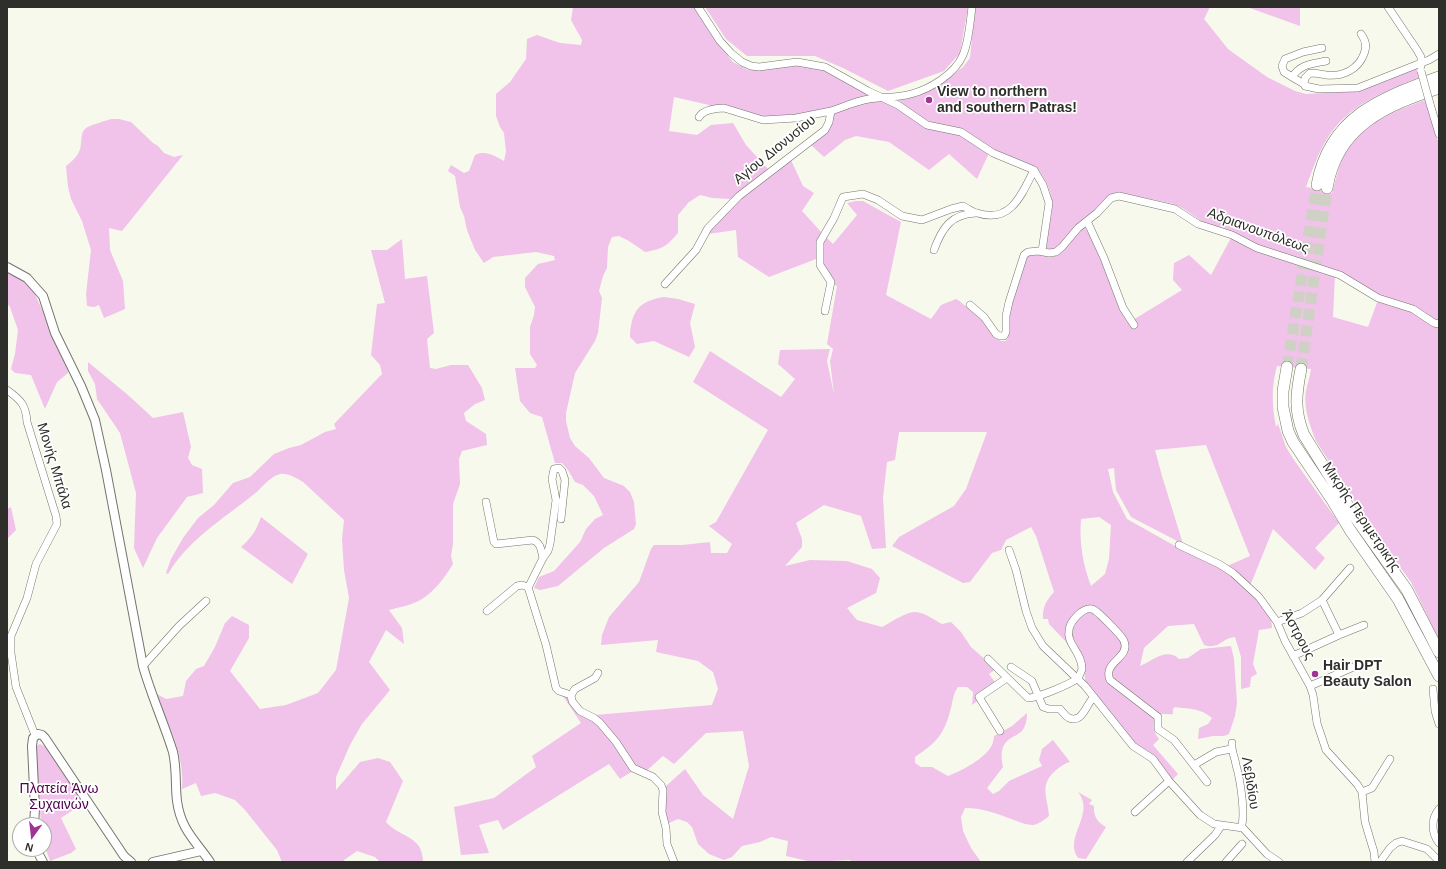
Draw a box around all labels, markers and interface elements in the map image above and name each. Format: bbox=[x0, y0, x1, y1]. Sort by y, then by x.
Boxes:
place label: View to northern and southern Patras! bbox=[937, 84, 1077, 116]
marker: View to northern and southern Patras! bbox=[924, 95, 934, 105]
street label: Αγίου Διονυσίου bbox=[731, 112, 819, 188]
street label: Αδριανουπόλεως bbox=[1205, 205, 1311, 257]
street label: Μονής Μπάλα bbox=[33, 421, 75, 511]
street label: Μικρής Περιμετρικής bbox=[1318, 459, 1404, 575]
street label: Άστρους bbox=[1278, 607, 1318, 663]
place label: Hair DPT Beauty Salon bbox=[1323, 658, 1412, 690]
marker: Hair DPT Beauty Salon bbox=[1310, 669, 1320, 679]
street label: Λεβιδίου bbox=[1238, 755, 1262, 811]
park label: Πλατεία Άνω Συχαινών bbox=[20, 781, 98, 814]
north arrow bbox=[12, 817, 52, 857]
text: N bbox=[24, 841, 35, 854]

